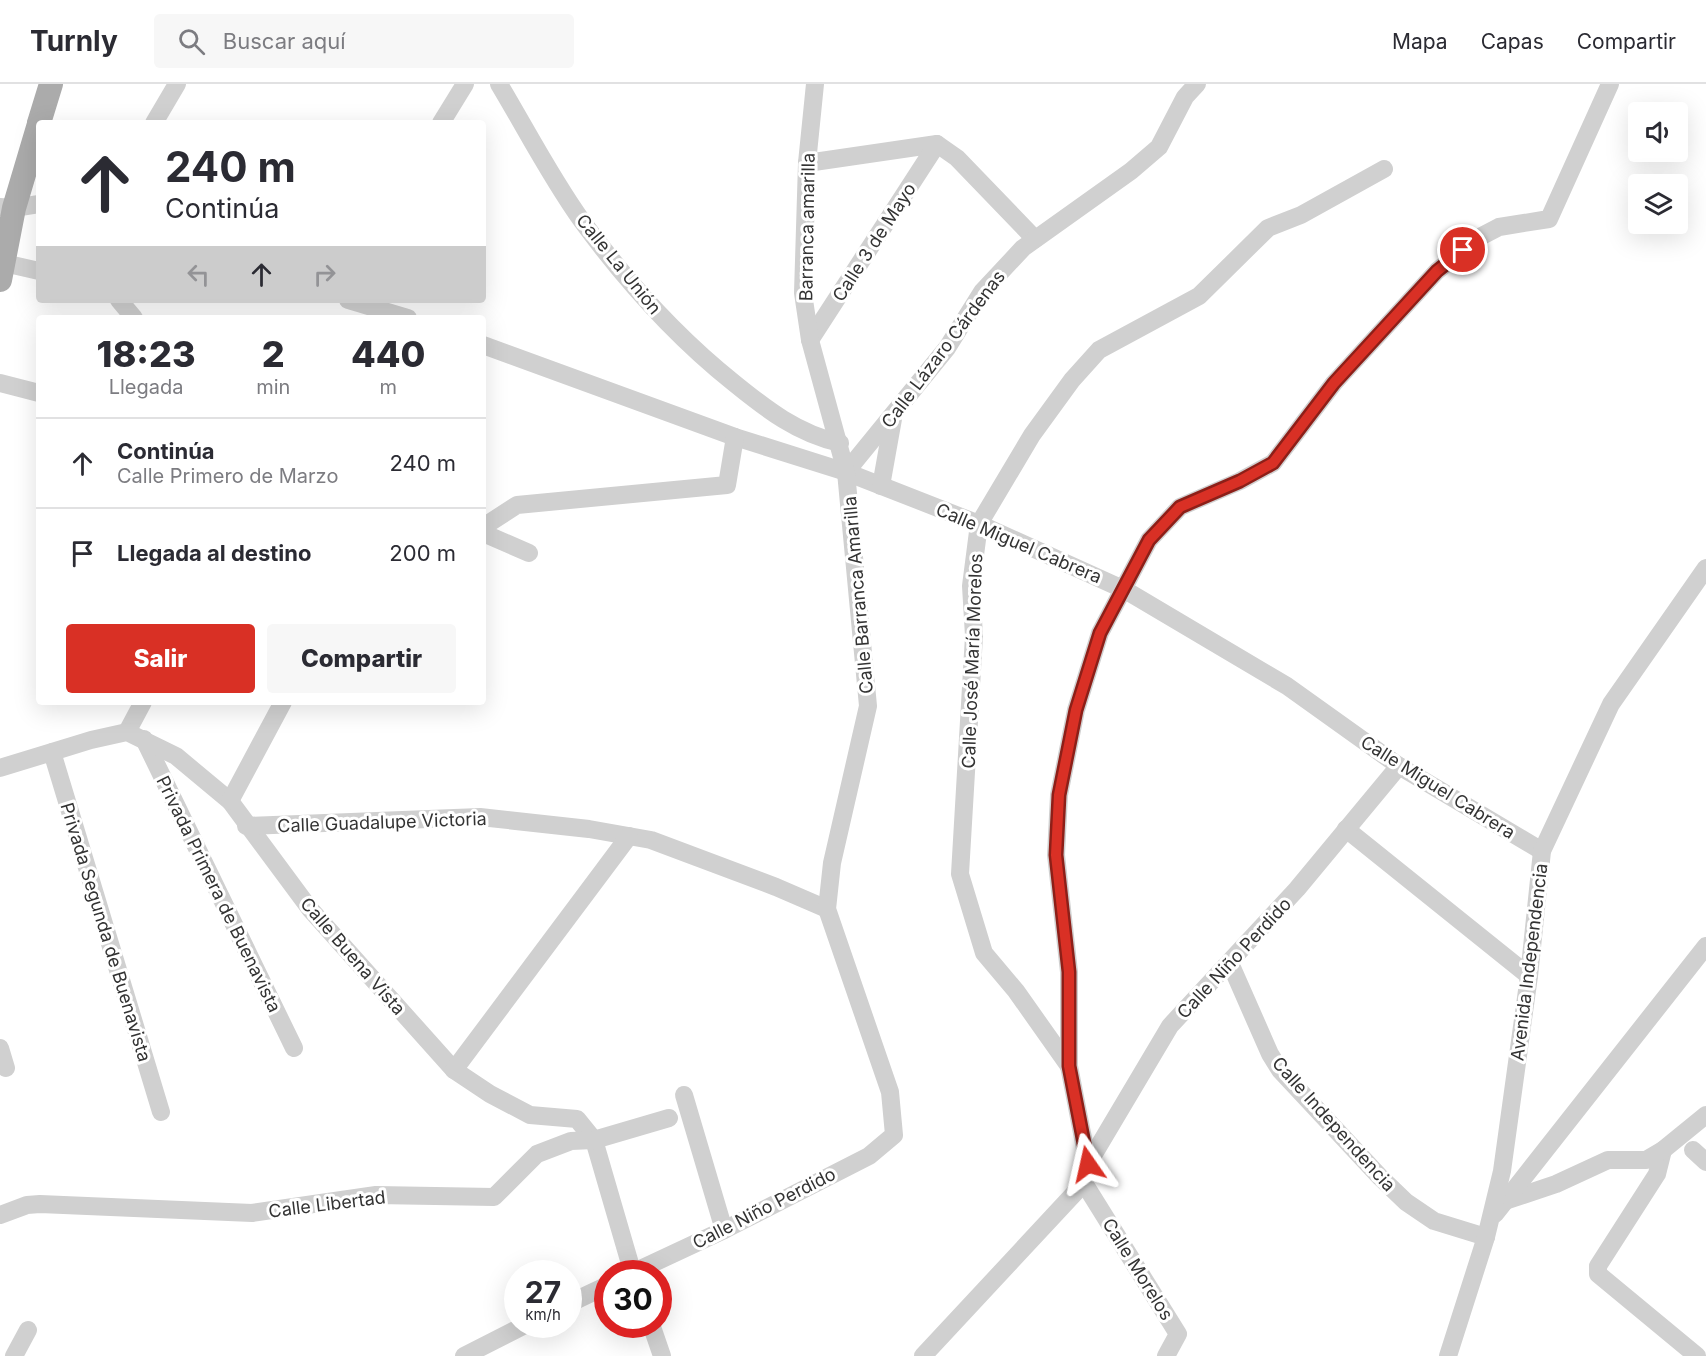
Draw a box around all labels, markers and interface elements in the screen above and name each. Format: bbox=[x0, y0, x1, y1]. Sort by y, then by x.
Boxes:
search box bbox=[154, 14, 574, 68]
text: Turnly bbox=[30, 24, 118, 58]
icon: search bbox=[175, 25, 208, 58]
text: Buscar aquí bbox=[223, 28, 346, 54]
text: Mapa bbox=[1392, 29, 1448, 54]
text: Capas bbox=[1481, 29, 1544, 54]
text: Compartir bbox=[1577, 29, 1676, 54]
map controls bbox=[1628, 102, 1688, 234]
button: sound bbox=[1628, 102, 1688, 162]
text: 240 m bbox=[165, 141, 296, 192]
icon: ahead bbox=[66, 144, 144, 222]
street label: Barranca amarilla bbox=[795, 153, 819, 301]
button: layers bbox=[1628, 174, 1688, 234]
street label: Calle 3 de Mayo bbox=[828, 179, 920, 305]
text: Continúa bbox=[165, 192, 279, 225]
street label: Calle La Unión bbox=[572, 210, 666, 318]
pin bbox=[1437, 224, 1488, 275]
icon: arrive bbox=[1446, 233, 1479, 266]
icon: left bbox=[182, 258, 215, 291]
icon: ahead bbox=[245, 258, 278, 291]
icon: right bbox=[308, 258, 341, 291]
street label: Calle Lázaro Cárdenas bbox=[877, 266, 1009, 432]
text: 18:23 bbox=[97, 332, 196, 376]
text: 2 bbox=[262, 332, 285, 376]
text: 440 bbox=[351, 332, 425, 376]
text: Llegada bbox=[109, 375, 183, 399]
text: min bbox=[256, 375, 290, 399]
text: m bbox=[379, 375, 397, 399]
text: Continúa bbox=[117, 438, 215, 464]
icon: ahead bbox=[66, 447, 99, 480]
text: 240 m bbox=[389, 450, 456, 476]
text: Calle Primero de Marzo bbox=[117, 464, 338, 488]
street label: Calle Barranca Amarilla bbox=[839, 495, 877, 695]
street label: Calle Miguel Cabrera bbox=[933, 499, 1105, 587]
icon: arrive bbox=[66, 537, 99, 570]
text: Llegada al destino bbox=[117, 540, 311, 566]
text: 200 m bbox=[389, 540, 456, 566]
street label: Calle José María Morelos bbox=[958, 553, 986, 769]
button: Salir bbox=[66, 624, 255, 693]
button: Compartir bbox=[267, 624, 456, 693]
street label: Calle Miguel Cabrera bbox=[1357, 731, 1519, 843]
street label: Privada Primera de Buenavista bbox=[152, 772, 286, 1016]
street label: Privada Segunda de Buenavista bbox=[57, 800, 155, 1064]
street label: Calle Guadalupe Victoria bbox=[277, 808, 487, 836]
street label: Avenida Independencia bbox=[1506, 862, 1552, 1062]
street label: Calle Buena Vista bbox=[296, 893, 410, 1019]
street label: Calle Niño Perdido bbox=[1173, 893, 1295, 1023]
street label: Calle Independencia bbox=[1268, 1052, 1400, 1196]
position arrow bbox=[1056, 1132, 1120, 1196]
street label: Calle Niño Perdido bbox=[689, 1163, 839, 1253]
street label: Calle Libertad bbox=[267, 1186, 387, 1222]
street label: Calle Morelos bbox=[1098, 1214, 1178, 1324]
speed limit sign: 30 bbox=[594, 1260, 672, 1338]
text: 27 bbox=[525, 1274, 561, 1310]
text: km/h bbox=[525, 1305, 561, 1324]

